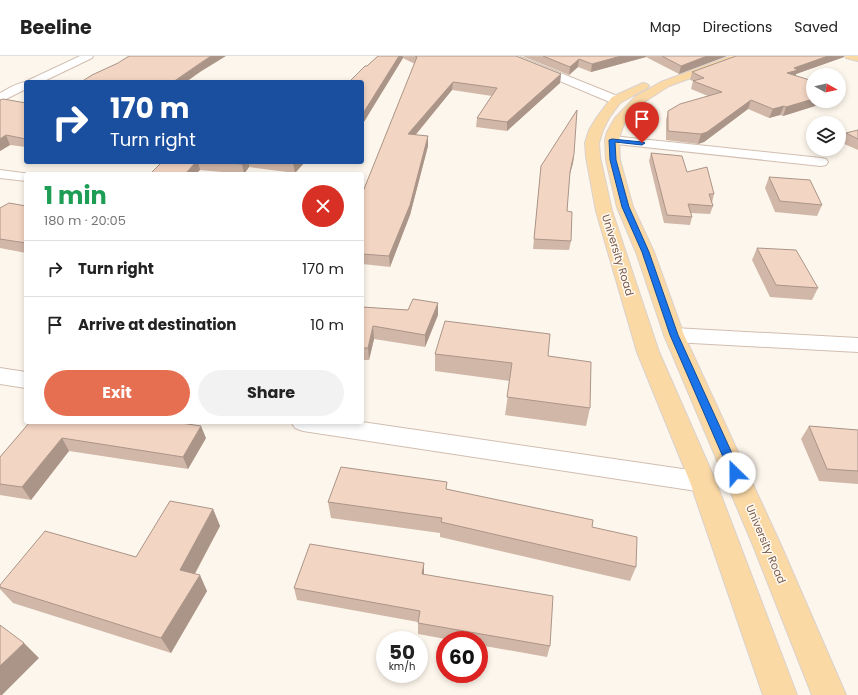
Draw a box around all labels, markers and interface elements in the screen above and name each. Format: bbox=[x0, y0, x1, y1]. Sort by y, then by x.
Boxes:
text: Beeline bbox=[20, 14, 92, 41]
text: Map bbox=[650, 17, 681, 37]
text: Directions bbox=[703, 17, 772, 37]
text: Saved bbox=[794, 17, 838, 37]
north arrow bbox=[806, 68, 846, 108]
map controls bbox=[806, 68, 846, 156]
text: 170 m bbox=[110, 89, 189, 128]
icon: right bbox=[44, 96, 96, 148]
pin bbox=[625, 102, 659, 143]
icon: arrive bbox=[631, 108, 653, 130]
button: layers bbox=[806, 116, 846, 156]
text: Turn right bbox=[110, 127, 196, 152]
text: 1 min bbox=[44, 179, 107, 212]
button: close bbox=[302, 185, 344, 227]
text: 180 m · 20:05 bbox=[44, 211, 126, 230]
street label: University Road bbox=[598, 212, 638, 298]
icon: right bbox=[44, 258, 66, 280]
text: Turn right bbox=[78, 258, 154, 279]
text: 170 m bbox=[302, 258, 344, 279]
icon: arrive bbox=[44, 314, 66, 336]
text: Arrive at destination bbox=[78, 314, 236, 335]
text: 10 m bbox=[310, 314, 344, 335]
button: Exit bbox=[44, 370, 190, 416]
button: Share bbox=[198, 370, 344, 416]
position arrow bbox=[714, 452, 756, 494]
street label: University Road bbox=[742, 502, 790, 586]
speed limit sign: 60 bbox=[436, 631, 488, 683]
text: 50 bbox=[389, 638, 415, 666]
text: km/h bbox=[389, 659, 415, 674]

